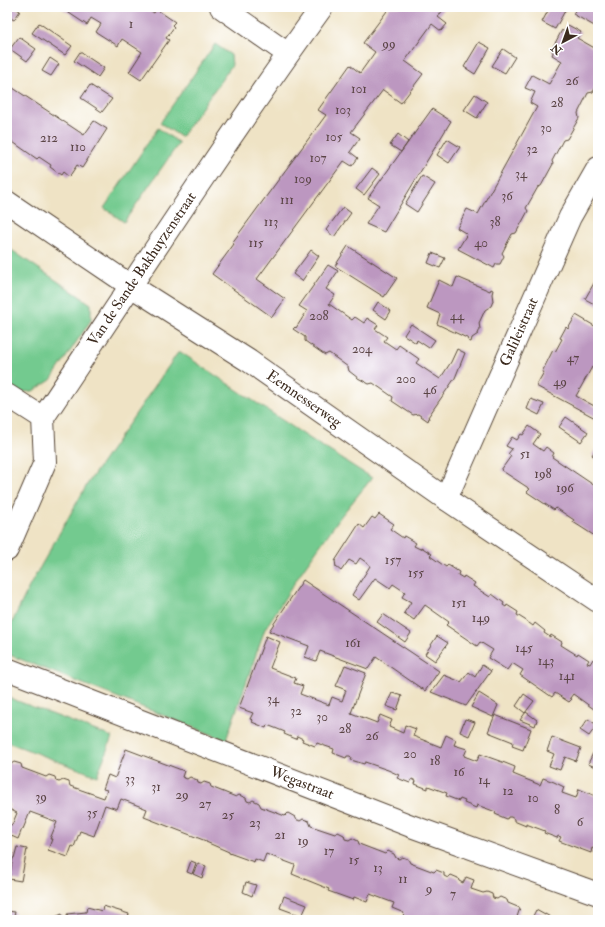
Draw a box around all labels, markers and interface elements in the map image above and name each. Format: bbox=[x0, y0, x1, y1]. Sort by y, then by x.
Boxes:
house number: 1 bbox=[129, 16, 134, 32]
north arrow bbox=[543, 22, 583, 62]
house number: 99 bbox=[381, 36, 396, 52]
text: N bbox=[548, 40, 566, 58]
house number: 26 bbox=[565, 73, 580, 89]
house number: 101 bbox=[351, 81, 367, 97]
house number: 28 bbox=[551, 95, 563, 111]
house number: 103 bbox=[335, 102, 351, 118]
house number: 30 bbox=[540, 120, 552, 136]
house number: 105 bbox=[326, 129, 343, 145]
house number: 212 bbox=[40, 130, 58, 146]
house number: 110 bbox=[70, 139, 86, 155]
house number: 32 bbox=[526, 141, 538, 157]
house number: 107 bbox=[309, 150, 327, 166]
house number: 34 bbox=[515, 166, 528, 182]
house number: 109 bbox=[294, 171, 312, 187]
street label: Van de Sande Bakhuyzenstraat bbox=[83, 188, 201, 350]
house number: 36 bbox=[501, 188, 514, 204]
house number: 111 bbox=[280, 192, 294, 208]
house number: 113 bbox=[264, 214, 278, 230]
house number: 38 bbox=[489, 214, 501, 230]
house number: 115 bbox=[249, 235, 264, 251]
house number: 40 bbox=[474, 235, 488, 251]
street label: Galileistraat bbox=[495, 294, 543, 369]
house number: 208 bbox=[309, 308, 329, 324]
house number: 44 bbox=[450, 308, 465, 324]
house number: 204 bbox=[352, 341, 373, 357]
house number: 47 bbox=[567, 350, 579, 366]
street label: Eemnesserweg bbox=[263, 366, 346, 432]
house number: 200 bbox=[396, 371, 416, 387]
house number: 49 bbox=[553, 374, 567, 390]
house number: 46 bbox=[423, 382, 438, 398]
house number: 51 bbox=[520, 446, 531, 462]
house number: 198 bbox=[534, 466, 552, 482]
house number: 196 bbox=[556, 480, 575, 496]
house number: 157 bbox=[385, 552, 401, 568]
house number: 155 bbox=[408, 565, 424, 581]
house number: 151 bbox=[452, 595, 467, 611]
house number: 149 bbox=[472, 610, 490, 626]
house number: 161 bbox=[345, 635, 361, 651]
house number: 145 bbox=[515, 640, 533, 656]
house number: 143 bbox=[538, 653, 554, 669]
house number: 141 bbox=[559, 668, 575, 684]
house number: 34 bbox=[267, 691, 280, 707]
house number: 32 bbox=[290, 703, 302, 719]
house number: 30 bbox=[316, 709, 328, 725]
house number: 28 bbox=[339, 721, 351, 737]
house number: 26 bbox=[365, 728, 380, 744]
house number: 20 bbox=[403, 746, 417, 762]
house number: 18 bbox=[430, 753, 440, 769]
street label: Wegastraat bbox=[267, 762, 337, 804]
house number: 16 bbox=[453, 764, 466, 780]
house number: 33 bbox=[125, 771, 135, 787]
house number: 14 bbox=[478, 772, 491, 788]
house number: 31 bbox=[151, 779, 161, 795]
house number: 12 bbox=[502, 783, 514, 799]
house number: 29 bbox=[175, 787, 189, 803]
house number: 39 bbox=[35, 789, 47, 805]
house number: 10 bbox=[527, 790, 539, 806]
house number: 27 bbox=[199, 796, 211, 812]
house number: 8 bbox=[554, 802, 560, 818]
house number: 35 bbox=[87, 805, 98, 821]
house number: 25 bbox=[222, 807, 234, 823]
house number: 6 bbox=[577, 814, 585, 830]
house number: 23 bbox=[249, 815, 261, 831]
house number: 21 bbox=[274, 827, 286, 843]
house number: 19 bbox=[297, 833, 309, 849]
house number: 17 bbox=[324, 843, 334, 859]
house number: 15 bbox=[349, 852, 359, 868]
house number: 13 bbox=[373, 860, 383, 876]
house number: 11 bbox=[398, 871, 408, 887]
house number: 9 bbox=[425, 881, 432, 897]
house number: 7 bbox=[450, 886, 456, 902]

